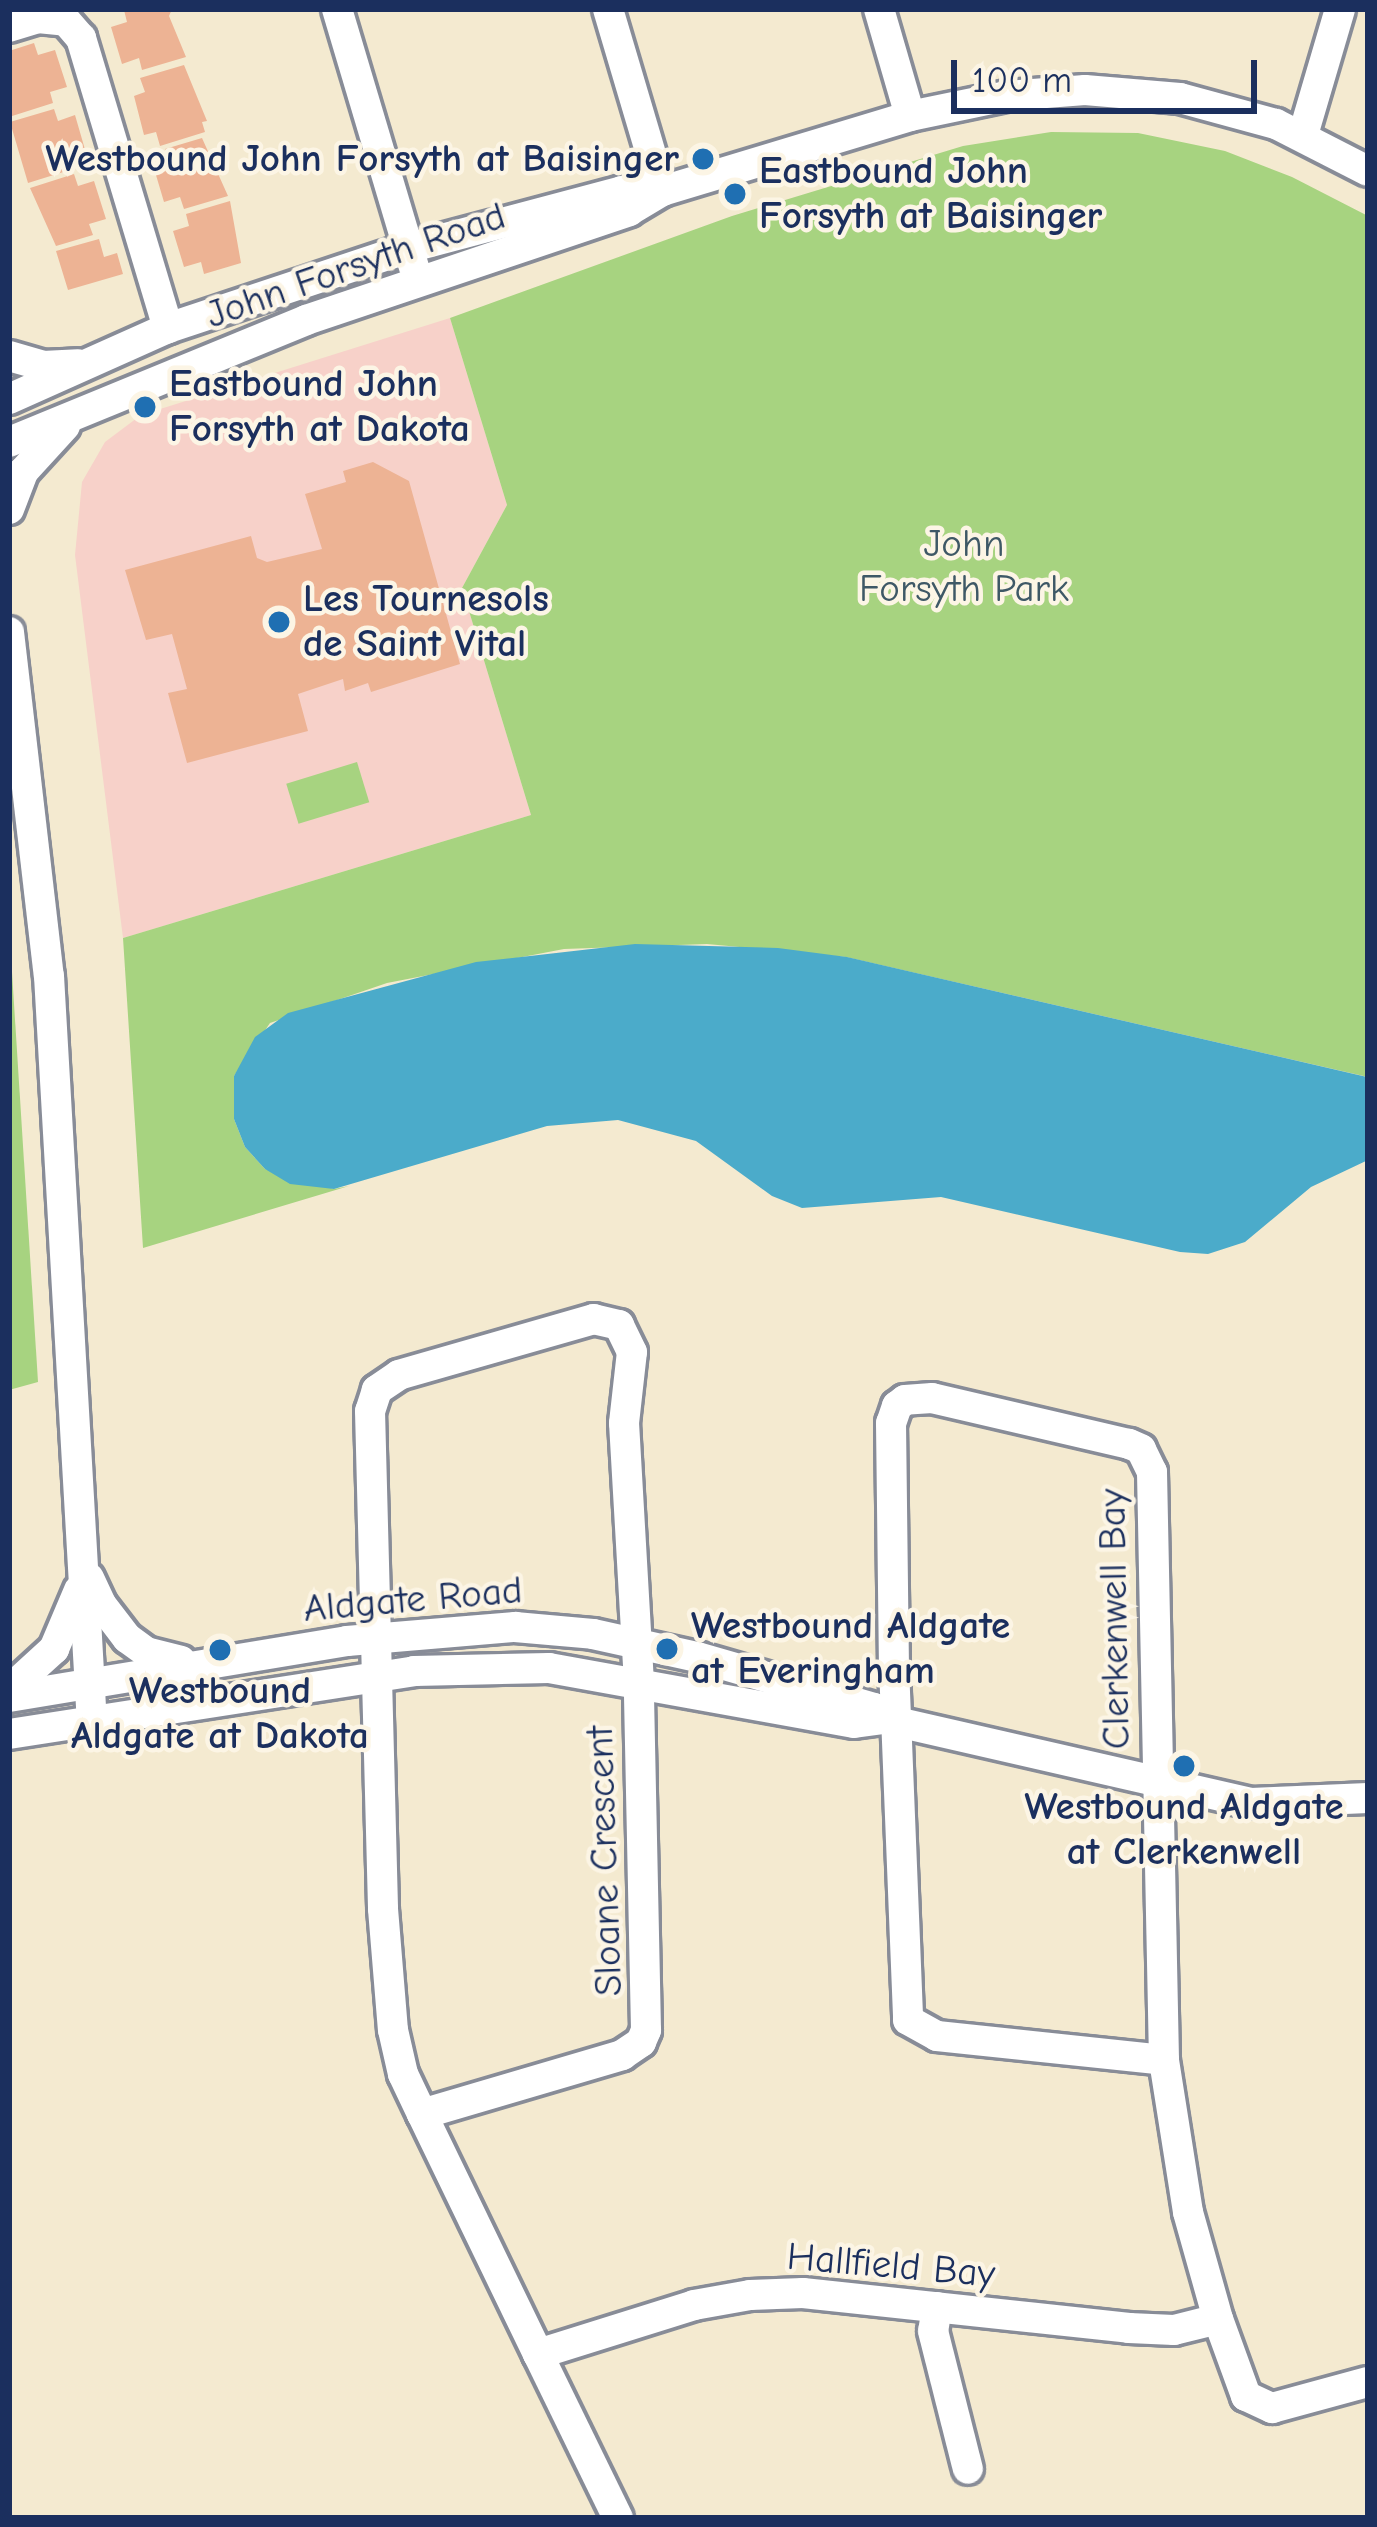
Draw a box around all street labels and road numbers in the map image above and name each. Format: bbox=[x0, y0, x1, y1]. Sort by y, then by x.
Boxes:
street label: John Forsyth Road bbox=[200, 193, 512, 339]
street label: Clerkenwell Bay bbox=[1089, 1488, 1141, 1750]
street label: Aldgate Road bbox=[302, 1567, 524, 1633]
street label: Sloane Crescent bbox=[577, 1725, 633, 1997]
street label: Hallfield Bay bbox=[785, 2234, 997, 2298]

